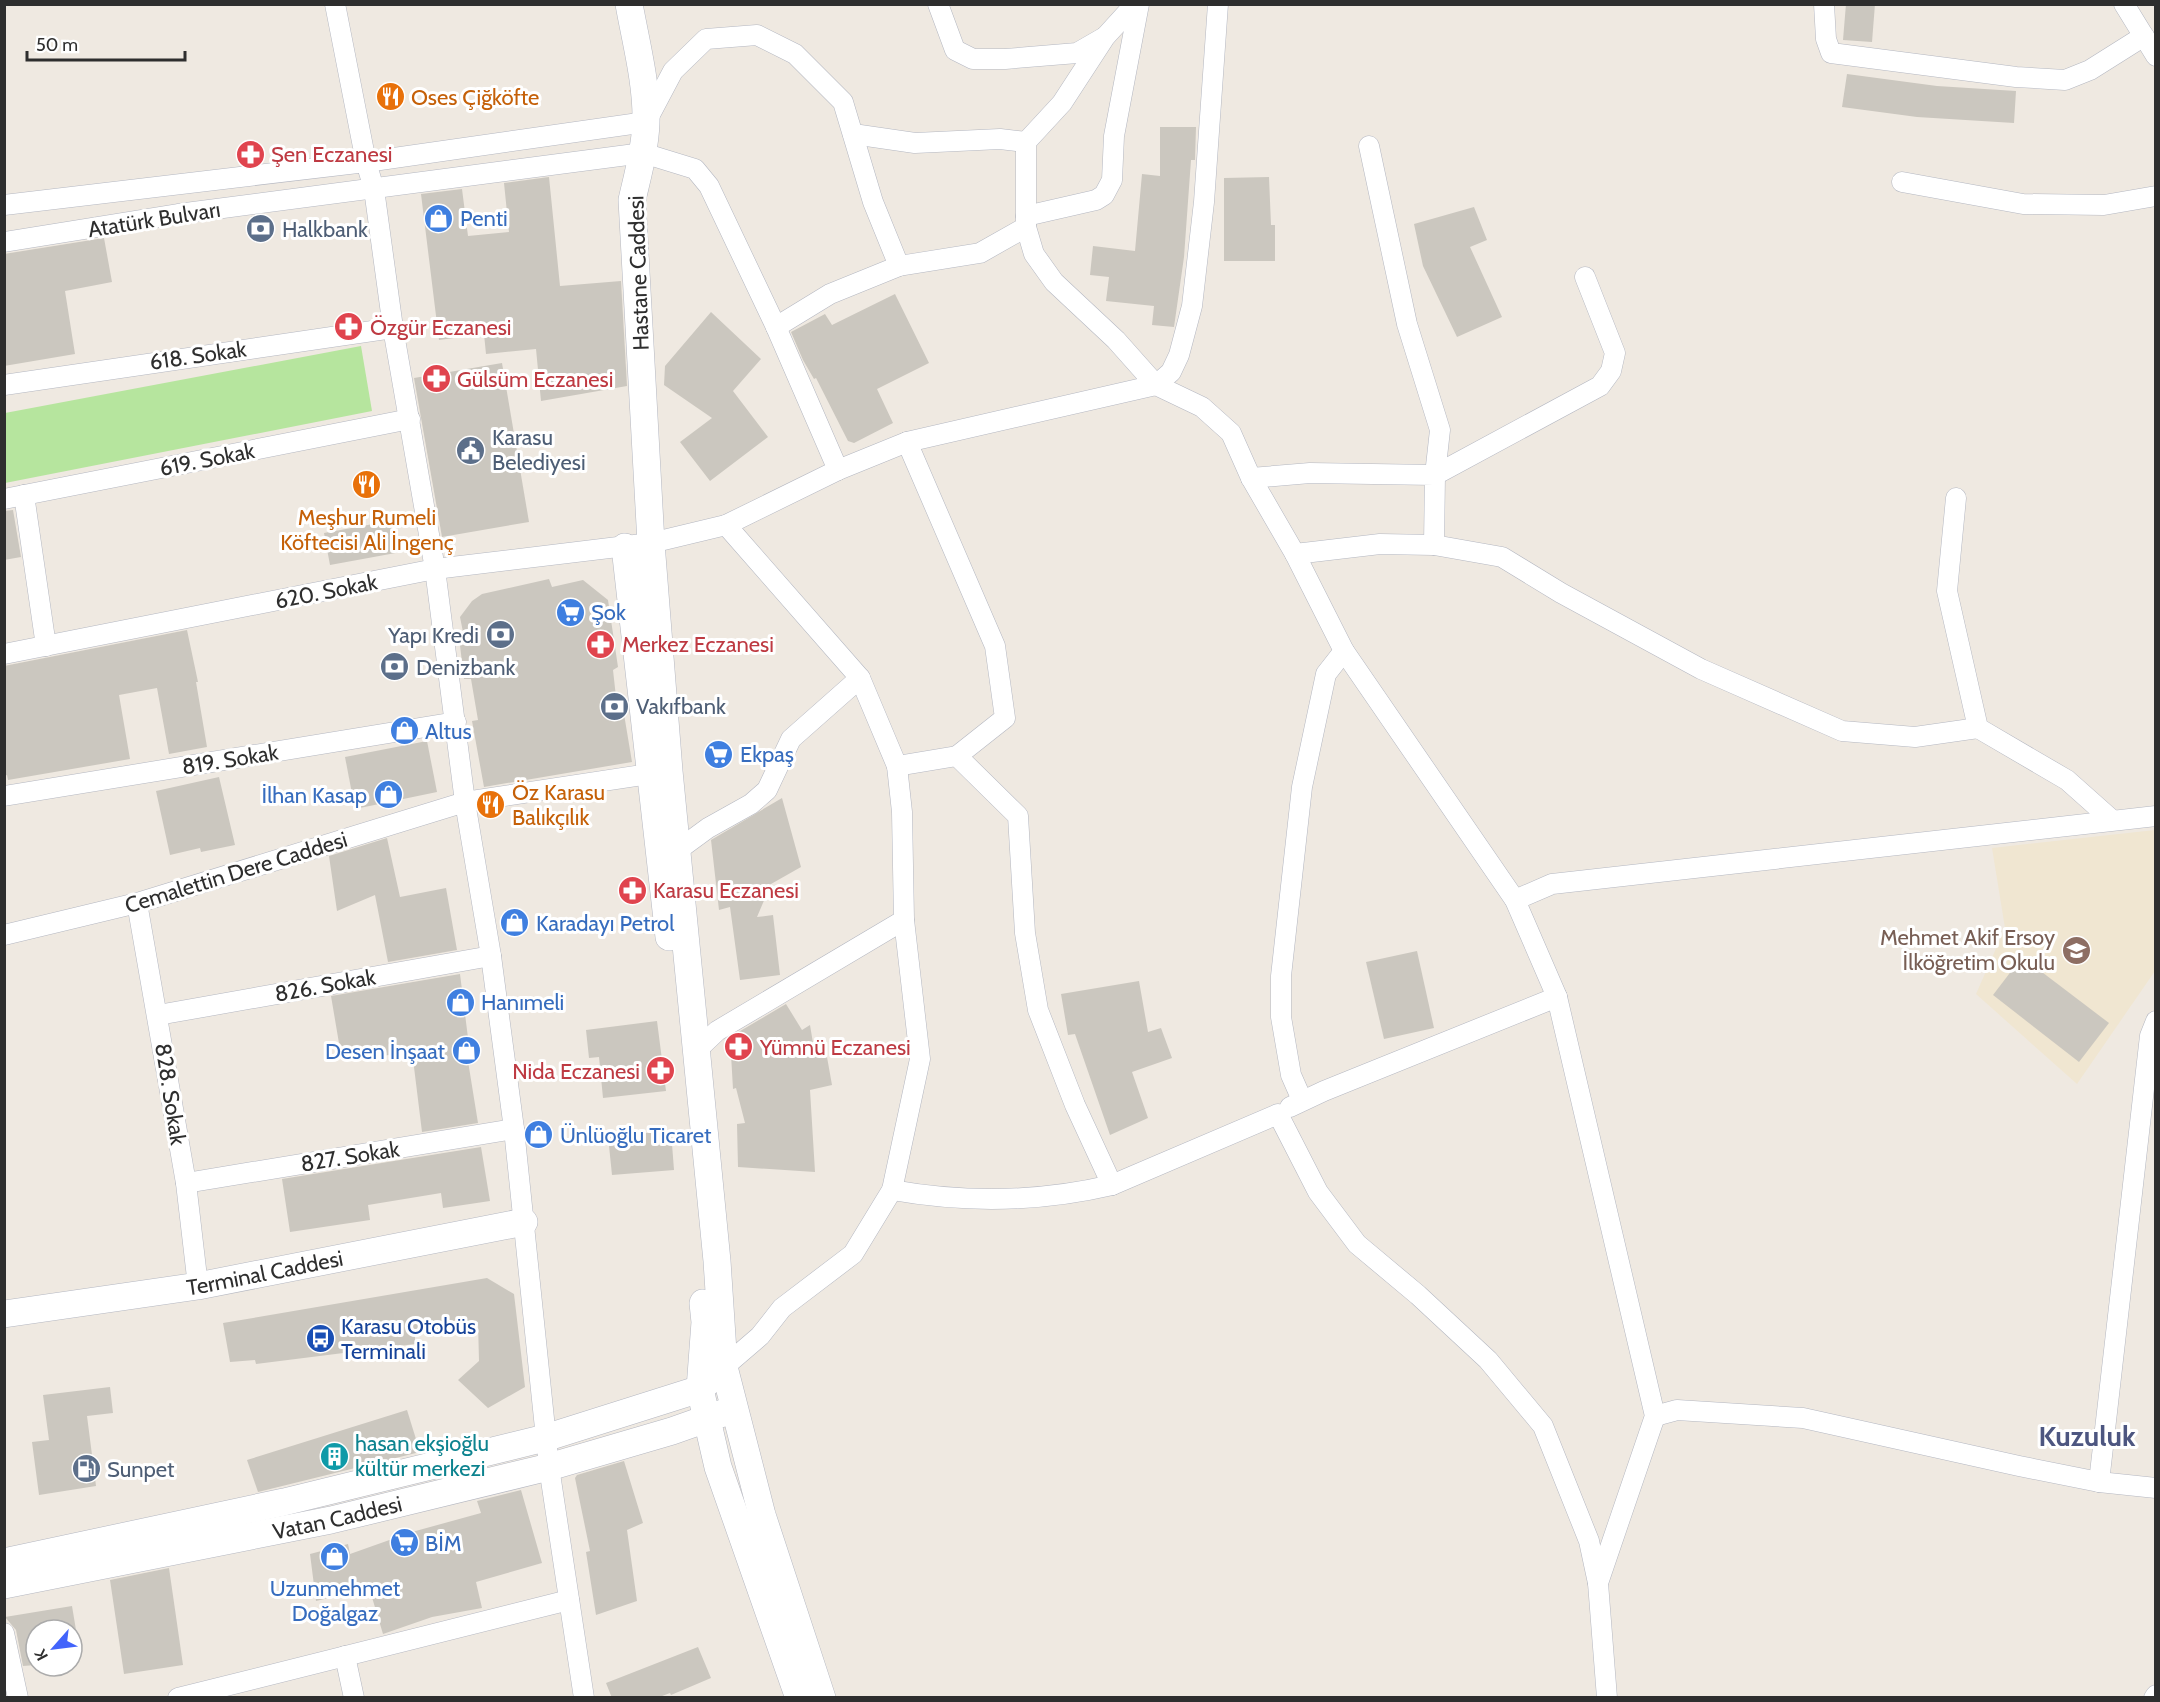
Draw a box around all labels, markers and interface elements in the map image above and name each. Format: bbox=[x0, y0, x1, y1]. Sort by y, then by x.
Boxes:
scale bar bbox=[27, 24, 184, 62]
text: 50 m bbox=[36, 34, 78, 56]
restaurant icon: Oses Çiğköfte bbox=[374, 81, 406, 113]
place label: Oses Çiğköfte bbox=[411, 84, 539, 111]
pharmacy icon: Şen Eczanesi bbox=[234, 138, 266, 170]
place label: Şen Eczanesi bbox=[271, 141, 392, 168]
street label: Hastane Caddesi bbox=[622, 195, 655, 351]
street label: Atatürk Bulvarı bbox=[86, 196, 222, 243]
shop icon: Penti bbox=[423, 202, 455, 234]
place label: Penti bbox=[460, 205, 508, 232]
bank icon: Halkbank bbox=[245, 213, 277, 245]
place label: Halkbank bbox=[282, 216, 368, 243]
pharmacy icon: Özgür Eczanesi bbox=[333, 311, 365, 343]
place label: Özgür Eczanesi bbox=[370, 314, 512, 341]
street label: 618. Sokak bbox=[148, 335, 248, 376]
pharmacy icon: Gülsüm Eczanesi bbox=[420, 363, 452, 395]
place label: Gülsüm Eczanesi bbox=[457, 366, 613, 393]
place label: Karasu Belediyesi bbox=[492, 424, 586, 476]
public building icon: Karasu Belediyesi bbox=[455, 434, 487, 466]
street label: 619. Sokak bbox=[157, 437, 257, 482]
restaurant icon: Meşhur Rumeli Köftecisi Ali İngenç bbox=[351, 469, 383, 501]
place label: Meşhur Rumeli Köftecisi Ali İngenç bbox=[280, 504, 454, 556]
street label: 620. Sokak bbox=[273, 568, 380, 615]
supermarket icon: Şok bbox=[554, 596, 586, 628]
place label: Şok bbox=[591, 599, 626, 626]
bank icon: Yapı Kredi bbox=[484, 619, 516, 651]
place label: Yapı Kredi bbox=[387, 622, 479, 649]
pharmacy icon: Merkez Eczanesi bbox=[585, 628, 617, 660]
place label: Merkez Eczanesi bbox=[622, 631, 774, 658]
bank icon: Denizbank bbox=[379, 651, 411, 683]
place label: Denizbank bbox=[416, 654, 516, 681]
bank icon: Vakıfbank bbox=[599, 690, 631, 722]
place label: Vakıfbank bbox=[636, 693, 726, 720]
shop icon: Altus bbox=[388, 715, 420, 747]
place label: Altus bbox=[425, 718, 472, 745]
supermarket icon: Ekpaş bbox=[703, 738, 735, 770]
street label: 819. Sokak bbox=[180, 739, 280, 780]
place label: Ekpaş bbox=[740, 741, 794, 768]
shop icon: İlhan Kasap bbox=[372, 779, 404, 811]
place label: Öz Karasu Balıkçılık bbox=[512, 779, 605, 831]
place label: İlhan Kasap bbox=[262, 782, 367, 809]
restaurant icon: Öz Karasu Balıkçılık bbox=[475, 789, 507, 821]
street label: Cemalettin Dere Caddesi bbox=[122, 826, 351, 919]
pharmacy icon: Karasu Eczanesi bbox=[616, 874, 648, 906]
place label: Karasu Eczanesi bbox=[653, 877, 799, 904]
shop icon: Karadayı Petrol bbox=[499, 907, 531, 939]
place label: Karadayı Petrol bbox=[536, 910, 675, 937]
place label: Mehmet Akif Ersoy İlköğretim Okulu bbox=[1880, 924, 2055, 976]
school or university icon: Mehmet Akif Ersoy İlköğretim Okulu bbox=[2060, 934, 2092, 966]
street label: 826. Sokak bbox=[273, 963, 378, 1008]
shop icon: Hanımeli bbox=[444, 986, 476, 1018]
place label: Hanımeli bbox=[481, 989, 564, 1016]
pharmacy icon: Yümnü Eczanesi bbox=[723, 1031, 755, 1063]
place label: Yümnü Eczanesi bbox=[759, 1034, 911, 1061]
shop icon: Desen İnşaat bbox=[450, 1035, 482, 1067]
place label: Desen İnşaat bbox=[325, 1038, 446, 1065]
street label: 828. Sokak bbox=[149, 1041, 192, 1147]
pharmacy icon: Nida Eczanesi bbox=[645, 1055, 677, 1087]
place label: Nida Eczanesi bbox=[512, 1058, 640, 1085]
shop icon: Ünlüoğlu Ticaret bbox=[523, 1119, 555, 1151]
place label: Ünlüoğlu Ticaret bbox=[560, 1122, 712, 1149]
street label: 827. Sokak bbox=[299, 1135, 402, 1178]
street label: Terminal Caddesi bbox=[185, 1245, 345, 1301]
place label: Karasu Otobüs Terminali bbox=[341, 1313, 476, 1365]
bus stop icon: Karasu Otobüs Terminali bbox=[304, 1323, 336, 1355]
district label: Kuzuluk bbox=[2038, 1419, 2136, 1453]
place label: hasan ekşioğlu kültür merkezi bbox=[355, 1430, 489, 1482]
building icon: hasan ekşioğlu kültür merkezi bbox=[318, 1440, 350, 1472]
fuel station icon: Sunpet bbox=[70, 1453, 102, 1485]
place label: Sunpet bbox=[107, 1456, 175, 1483]
street label: Vatan Caddesi bbox=[270, 1490, 405, 1545]
supermarket icon: BİM bbox=[388, 1527, 420, 1559]
place label: BİM bbox=[425, 1530, 462, 1557]
shop icon: Uzunmehmet Doğalgaz bbox=[319, 1540, 351, 1572]
place label: Uzunmehmet Doğalgaz bbox=[270, 1575, 401, 1627]
north arrow bbox=[24, 1618, 84, 1678]
text: K bbox=[30, 1646, 52, 1664]

